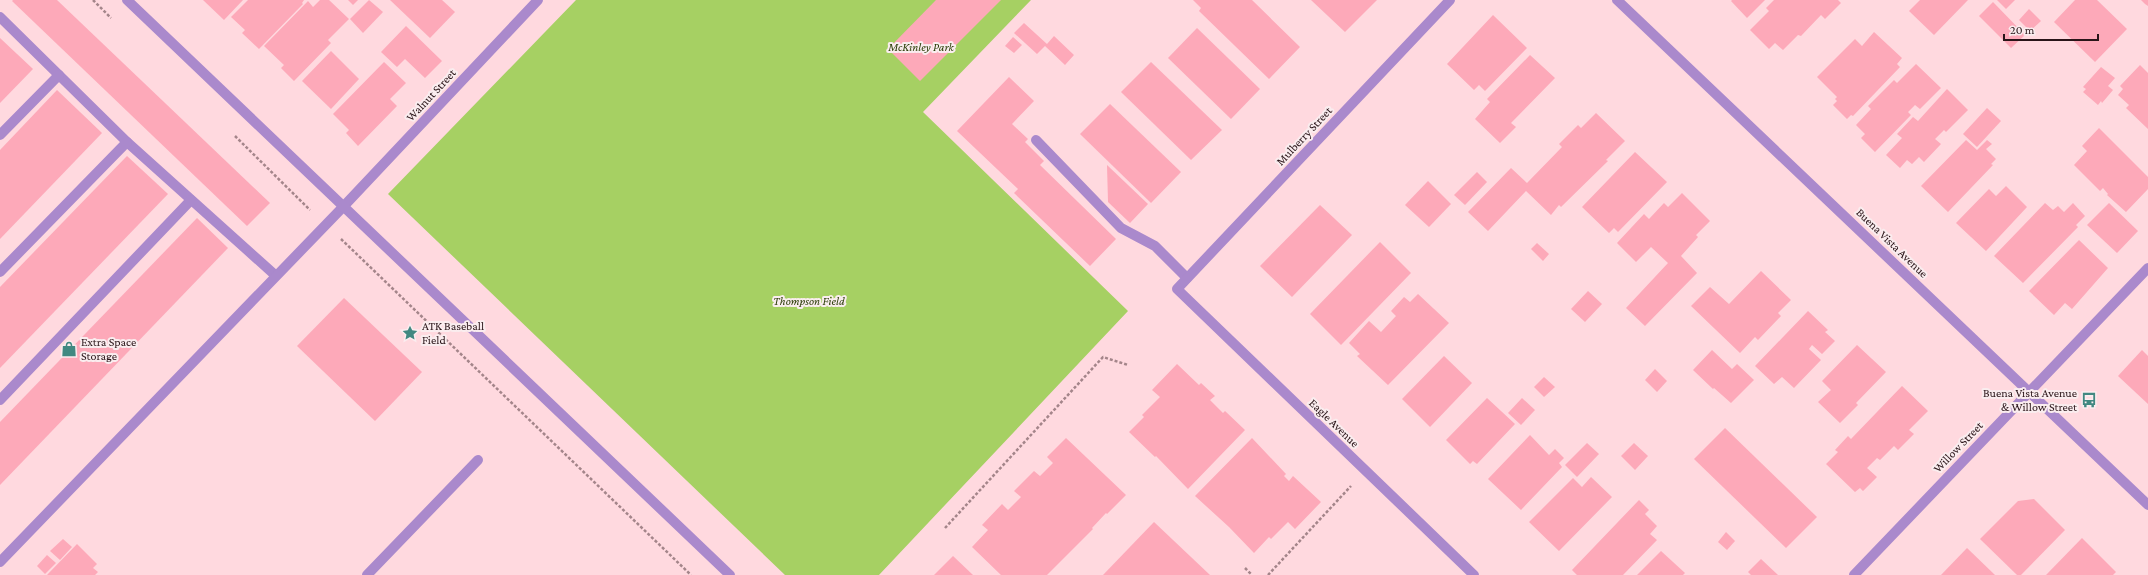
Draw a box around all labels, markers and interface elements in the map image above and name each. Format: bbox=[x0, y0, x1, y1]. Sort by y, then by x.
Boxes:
scale bar bbox=[2004, 16, 2098, 42]
text: 20 m bbox=[2010, 23, 2035, 37]
park label: McKinley Park bbox=[887, 40, 955, 54]
street label: Walnut Street bbox=[403, 65, 459, 124]
street label: Mulberry Street bbox=[1273, 103, 1336, 168]
street label: Buena Vista Avenue bbox=[1853, 205, 1931, 281]
park label: Thompson Field bbox=[773, 294, 845, 308]
place label: ATK Baseball Field bbox=[422, 319, 484, 347]
place icon: ATK Baseball Field bbox=[401, 324, 419, 342]
place label: Extra Space Storage bbox=[81, 335, 136, 363]
shop icon: Extra Space Storage bbox=[60, 340, 78, 358]
place label: Buena Vista Avenue & Willow Street bbox=[1983, 386, 2078, 414]
bus stop icon: Buena Vista Avenue & Willow Street bbox=[2080, 391, 2098, 409]
street label: Eagle Avenue bbox=[1306, 396, 1362, 450]
street label: Willow Street bbox=[1930, 418, 1986, 475]

